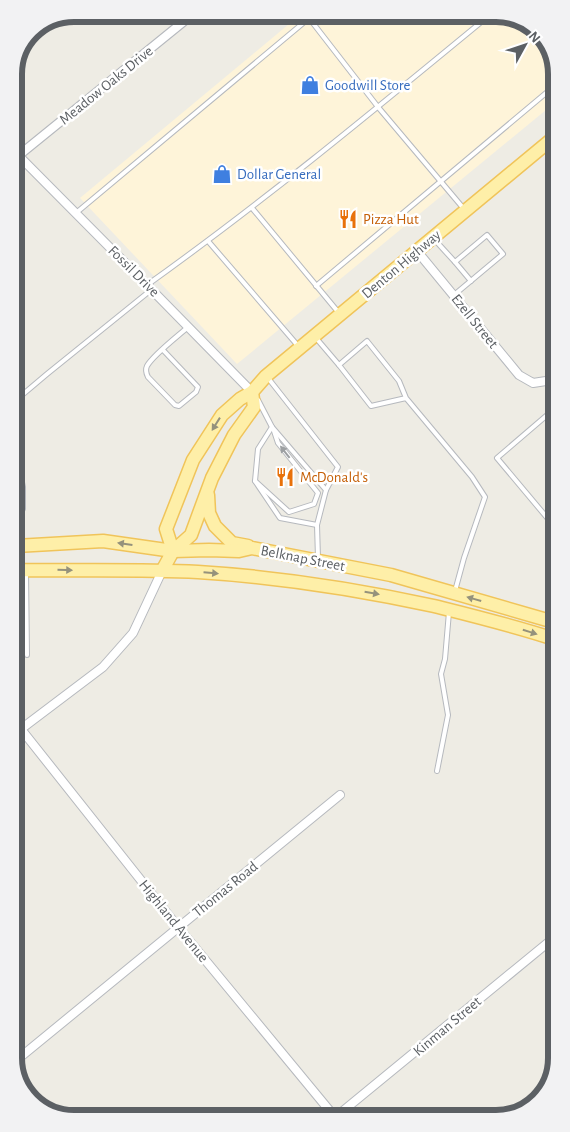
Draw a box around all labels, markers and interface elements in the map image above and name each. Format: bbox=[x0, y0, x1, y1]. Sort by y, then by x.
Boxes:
north arrow bbox=[500, 20, 550, 70]
text: N bbox=[526, 29, 543, 46]
street label: Meadow Oaks Drive bbox=[57, 43, 156, 128]
shop icon: Goodwill Store bbox=[299, 74, 321, 96]
place label: Goodwill Store bbox=[325, 78, 411, 93]
shop icon: Dollar General bbox=[211, 163, 233, 185]
place label: Dollar General bbox=[237, 167, 321, 182]
restaurant icon: Pizza Hut bbox=[337, 208, 359, 230]
place label: Pizza Hut bbox=[363, 212, 419, 227]
street label: Denton Highway bbox=[359, 227, 444, 302]
street label: Fossil Drive bbox=[105, 243, 162, 300]
street label: Ezell Street bbox=[448, 291, 501, 351]
one-way arrow bbox=[211, 417, 220, 431]
one-way arrow bbox=[280, 445, 290, 459]
restaurant icon: McDonald's bbox=[274, 466, 296, 488]
place label: McDonald's bbox=[300, 470, 368, 485]
one-way arrow bbox=[116, 540, 132, 548]
street label: Belknap Street bbox=[260, 543, 346, 574]
one-way arrow bbox=[57, 566, 73, 574]
one-way arrow bbox=[203, 570, 219, 578]
one-way arrow bbox=[365, 589, 381, 597]
one-way arrow bbox=[466, 595, 481, 603]
one-way arrow bbox=[523, 628, 538, 636]
street label: Thomas Road bbox=[190, 859, 261, 920]
street label: Highland Avenue bbox=[136, 877, 211, 965]
street label: Kinman Street bbox=[410, 994, 484, 1059]

